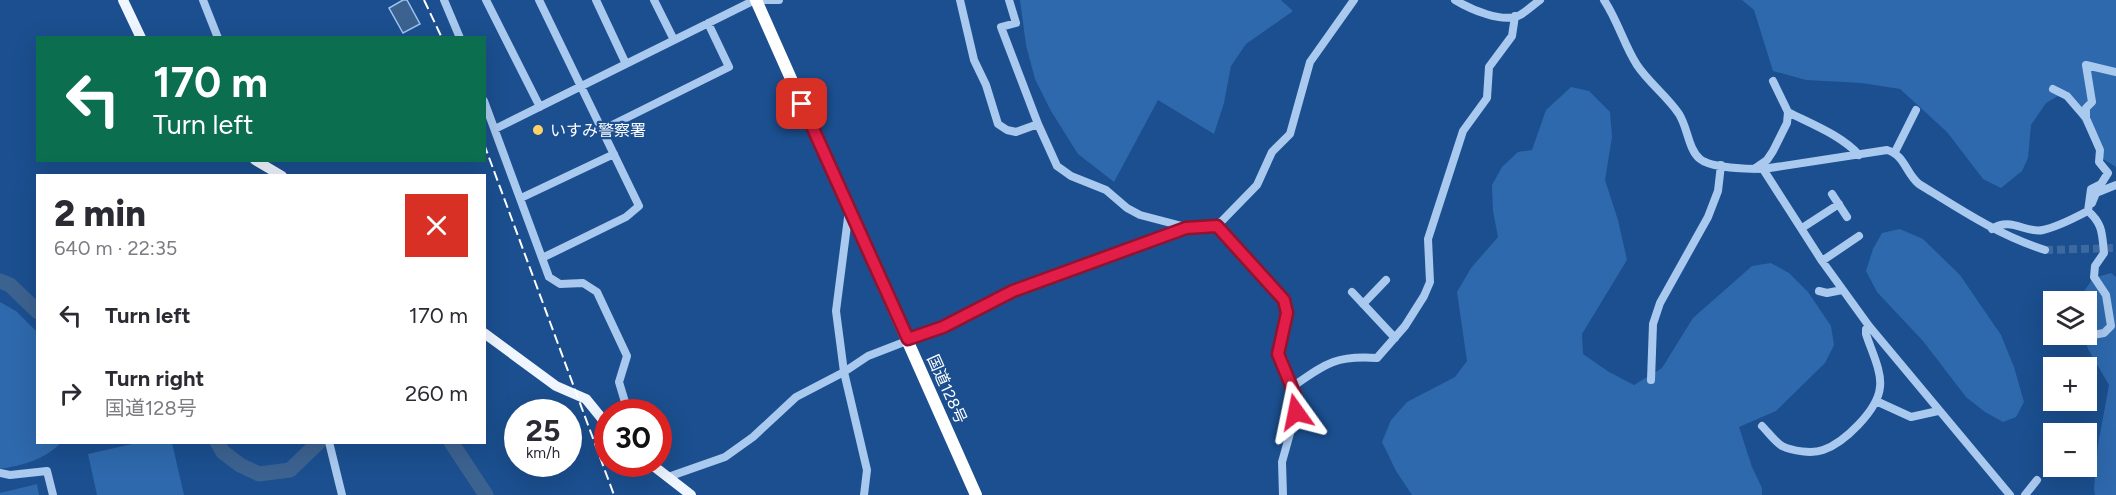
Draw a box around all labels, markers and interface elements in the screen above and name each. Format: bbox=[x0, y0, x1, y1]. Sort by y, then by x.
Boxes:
text: 170 m bbox=[153, 57, 268, 108]
icon: left bbox=[54, 60, 132, 138]
pin bbox=[776, 78, 827, 129]
icon: arrive bbox=[785, 87, 818, 120]
text: Turn left bbox=[153, 108, 253, 141]
place label: いすみ警察署 bbox=[550, 121, 646, 140]
marker: いすみ警察署 bbox=[531, 123, 545, 137]
text: 2 min bbox=[54, 192, 146, 235]
button: close bbox=[405, 194, 468, 257]
text: 640 m · 22:35 bbox=[54, 236, 177, 260]
map controls bbox=[2043, 291, 2097, 477]
button: layers bbox=[2043, 291, 2097, 345]
icon: left bbox=[54, 299, 87, 332]
text: Turn left bbox=[105, 302, 191, 329]
text: 170 m bbox=[409, 302, 468, 329]
street label: 国道128号 bbox=[923, 352, 971, 426]
button: + bbox=[2043, 357, 2097, 411]
text: Turn right bbox=[105, 365, 204, 392]
icon: right bbox=[54, 377, 87, 410]
text: 260 m bbox=[405, 380, 468, 407]
position arrow bbox=[1264, 380, 1328, 444]
text: 国道128号 bbox=[105, 396, 197, 420]
speed limit sign: 30 bbox=[594, 399, 672, 477]
text: 25 bbox=[526, 412, 560, 449]
button: − bbox=[2043, 423, 2097, 477]
text: km/h bbox=[526, 444, 560, 462]

